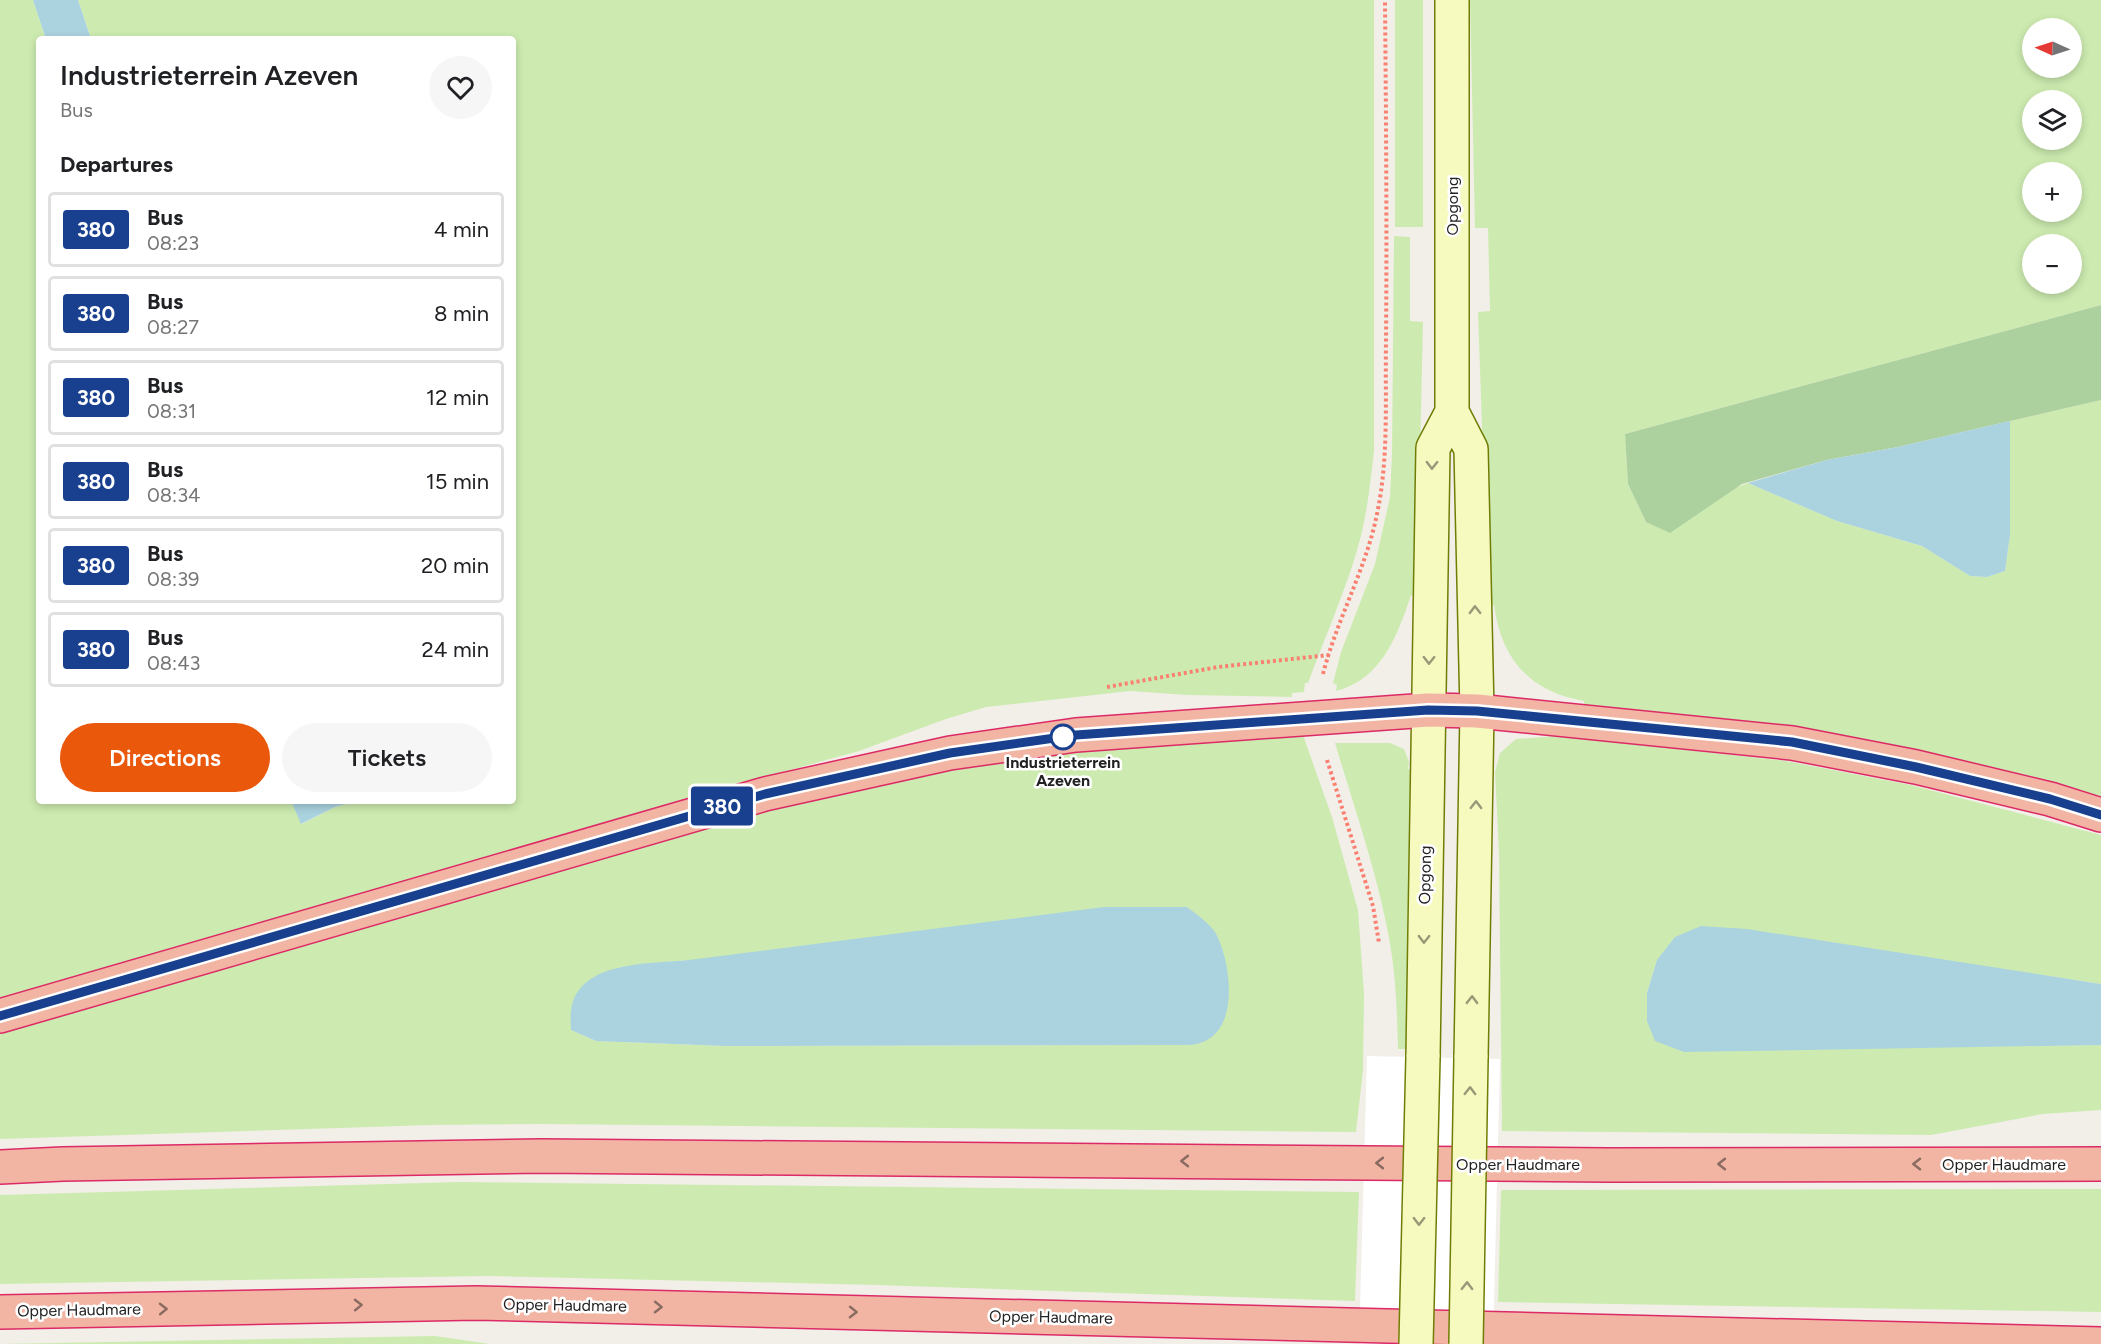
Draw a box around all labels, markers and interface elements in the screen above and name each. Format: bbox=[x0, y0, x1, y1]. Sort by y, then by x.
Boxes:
north arrow bbox=[2022, 18, 2082, 78]
map controls bbox=[2022, 18, 2082, 294]
button: heart bbox=[429, 56, 492, 119]
text: Industrieterrein Azeven bbox=[60, 58, 358, 92]
button: layers bbox=[2022, 90, 2082, 150]
text: Bus bbox=[60, 98, 93, 122]
text: Departures bbox=[60, 151, 173, 178]
button: + bbox=[2022, 162, 2082, 222]
street label: Opgong bbox=[1443, 177, 1462, 235]
text: Bus bbox=[147, 204, 183, 231]
text: 4 min bbox=[434, 216, 489, 243]
text: 380 bbox=[77, 217, 115, 242]
text: 08:23 bbox=[147, 231, 199, 255]
button: − bbox=[2022, 234, 2082, 294]
text: Bus bbox=[147, 288, 183, 315]
text: 8 min bbox=[434, 300, 489, 327]
text: 380 bbox=[77, 301, 115, 326]
text: 08:27 bbox=[147, 315, 199, 339]
text: Bus bbox=[147, 372, 183, 399]
text: 12 min bbox=[426, 384, 489, 411]
text: 380 bbox=[77, 385, 115, 410]
text: 08:31 bbox=[147, 399, 196, 423]
text: Bus bbox=[147, 456, 183, 483]
one-way arrow bbox=[1426, 461, 1439, 470]
text: 15 min bbox=[426, 468, 489, 495]
text: 380 bbox=[77, 469, 115, 494]
text: 08:34 bbox=[147, 483, 200, 507]
text: Bus bbox=[147, 540, 183, 567]
text: 20 min bbox=[421, 552, 489, 579]
text: 380 bbox=[77, 553, 115, 578]
text: 08:39 bbox=[147, 567, 199, 591]
one-way arrow bbox=[1469, 605, 1481, 614]
text: Bus bbox=[147, 624, 183, 651]
text: 24 min bbox=[422, 636, 489, 663]
text: 380 bbox=[77, 637, 115, 662]
text: 08:43 bbox=[147, 651, 200, 675]
one-way arrow bbox=[1423, 656, 1435, 665]
button: Directions bbox=[60, 723, 270, 792]
button: Tickets bbox=[282, 723, 492, 792]
marker: Industrieterrein Azeven bbox=[1050, 724, 1076, 750]
place label: Industrieterrein Azeven bbox=[1006, 753, 1120, 790]
line badge: 380 bbox=[688, 786, 756, 826]
text: 380 bbox=[703, 794, 741, 819]
one-way arrow bbox=[1469, 800, 1482, 809]
street label: Opgong bbox=[1415, 845, 1435, 905]
one-way arrow bbox=[1418, 935, 1431, 944]
one-way arrow bbox=[1466, 995, 1478, 1004]
one-way arrow bbox=[1464, 1086, 1477, 1095]
one-way arrow bbox=[1180, 1155, 1189, 1167]
street label: Opper Haudmare bbox=[1456, 1155, 1580, 1174]
street label: Opper Haudmare bbox=[1942, 1155, 2066, 1174]
one-way arrow bbox=[1375, 1157, 1384, 1169]
one-way arrow bbox=[1717, 1158, 1726, 1170]
one-way arrow bbox=[1912, 1158, 1921, 1170]
one-way arrow bbox=[1413, 1216, 1425, 1225]
one-way arrow bbox=[1460, 1281, 1473, 1290]
street label: Opper Haudmare bbox=[503, 1294, 627, 1316]
street label: Opper Haudmare bbox=[17, 1299, 141, 1321]
one-way arrow bbox=[354, 1299, 363, 1311]
one-way arrow bbox=[654, 1301, 663, 1314]
one-way arrow bbox=[159, 1303, 168, 1315]
one-way arrow bbox=[849, 1306, 858, 1318]
street label: Opper Haudmare bbox=[989, 1306, 1113, 1328]

